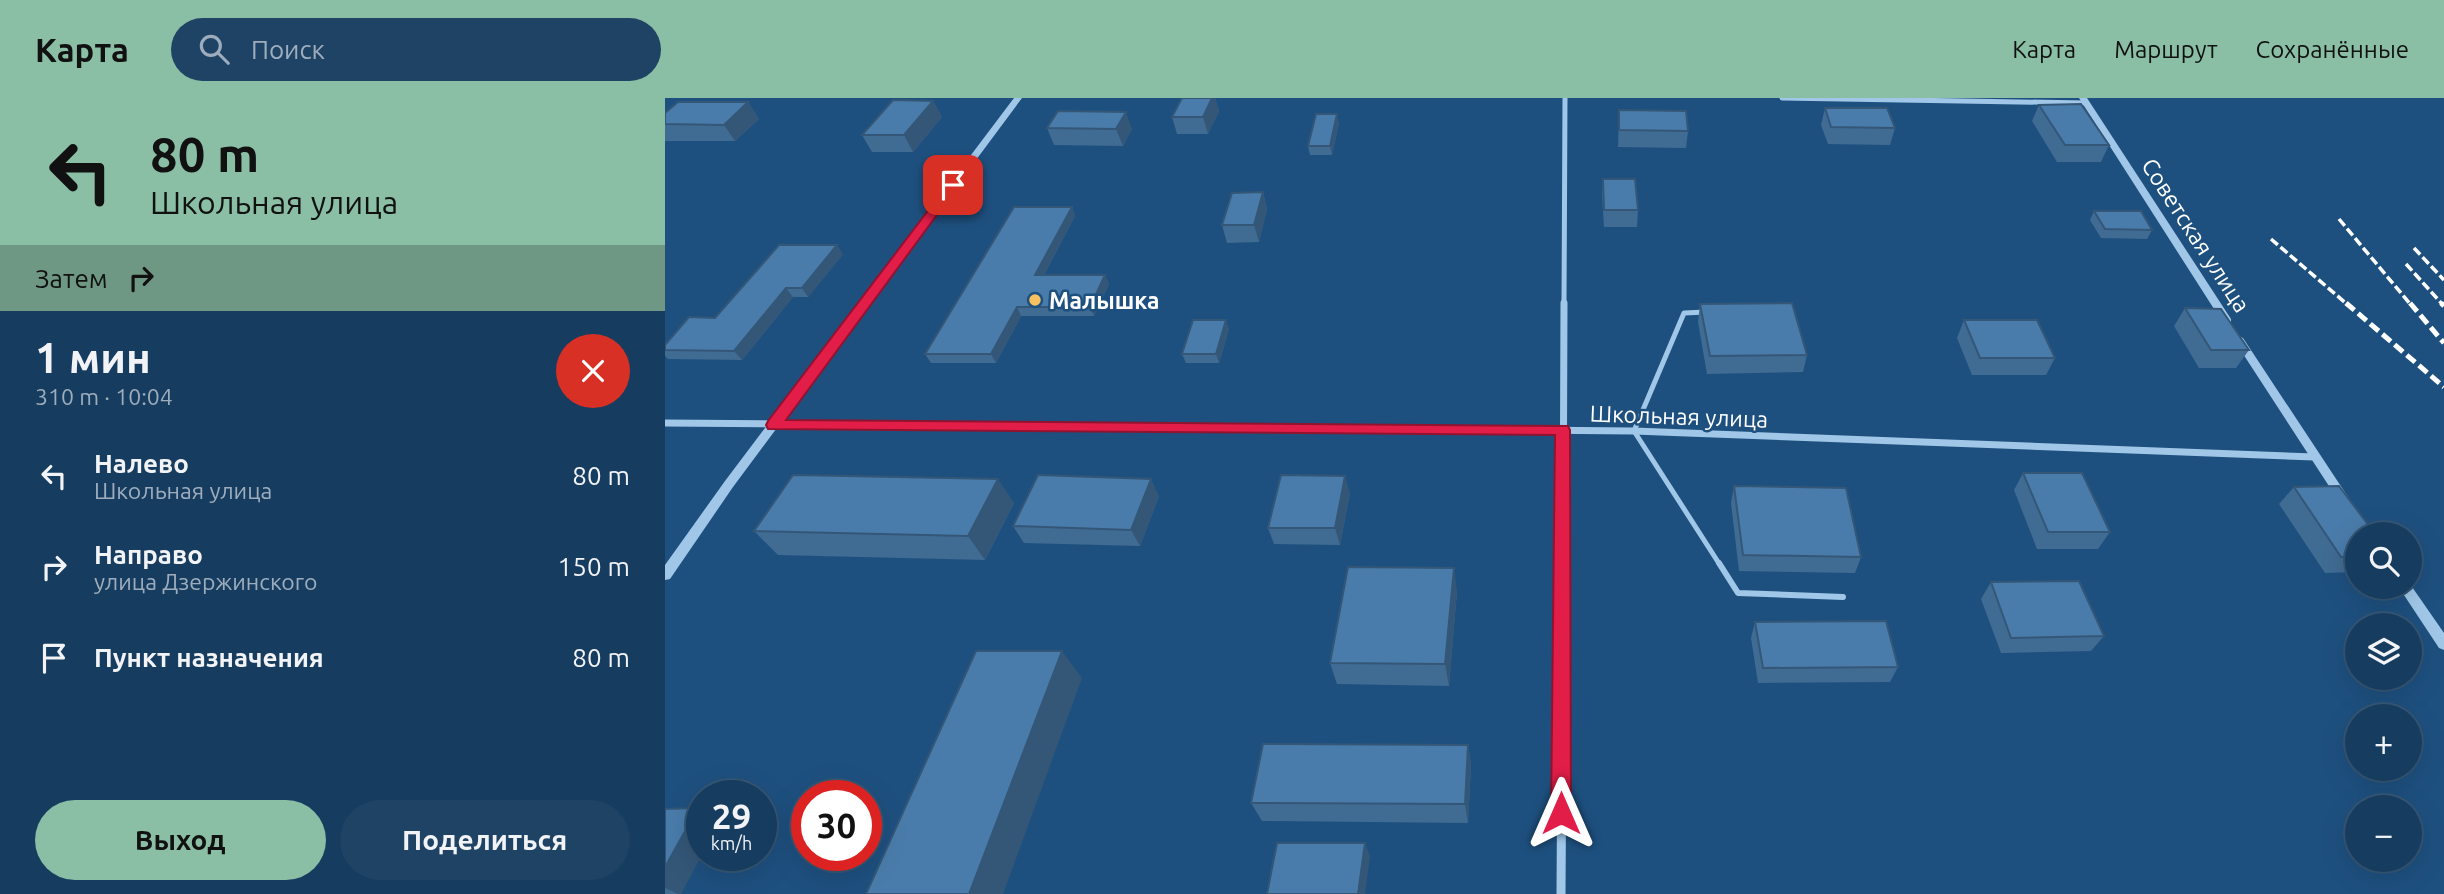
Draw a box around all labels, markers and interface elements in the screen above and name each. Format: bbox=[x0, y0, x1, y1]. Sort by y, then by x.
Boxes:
search box bbox=[171, 18, 661, 81]
icon: search bbox=[195, 30, 233, 68]
text: Карта bbox=[35, 31, 129, 68]
text: Поиск bbox=[251, 35, 325, 64]
text: Карта bbox=[2012, 36, 2076, 63]
text: Маршрут bbox=[2114, 36, 2218, 63]
text: Сохранённые bbox=[2256, 36, 2409, 63]
icon: left bbox=[35, 126, 126, 217]
text: 80 m bbox=[150, 126, 259, 181]
street label: Советская улица bbox=[2137, 154, 2255, 316]
pin bbox=[923, 155, 983, 215]
icon: arrive bbox=[934, 166, 972, 204]
text: Школьная улица bbox=[150, 184, 398, 220]
icon: right bbox=[122, 259, 160, 297]
text: Затем bbox=[35, 264, 108, 293]
place label: Малышка bbox=[1049, 288, 1160, 313]
marker: Малышка bbox=[1027, 292, 1043, 308]
text: 1 мин bbox=[35, 334, 151, 381]
button: close bbox=[556, 334, 630, 408]
text: 310 m · 10:04 bbox=[35, 384, 173, 409]
street label: Школьная улица bbox=[1589, 400, 1769, 432]
text: Налево bbox=[94, 449, 189, 478]
icon: left bbox=[35, 457, 73, 495]
text: 80 m bbox=[572, 461, 630, 490]
text: Школьная улица bbox=[94, 478, 272, 503]
map controls bbox=[2345, 522, 2422, 872]
button: search bbox=[2345, 522, 2422, 599]
text: Направо bbox=[94, 540, 203, 569]
icon: right bbox=[35, 548, 73, 586]
text: 150 m bbox=[558, 552, 630, 581]
text: улица Дзержинского bbox=[94, 569, 318, 594]
button: layers bbox=[2345, 613, 2422, 690]
icon: arrive bbox=[35, 639, 73, 677]
text: Пункт назначения bbox=[94, 643, 324, 672]
text: 80 m bbox=[572, 643, 630, 672]
button: + bbox=[2345, 704, 2422, 781]
position arrow bbox=[1524, 776, 1598, 850]
speed limit sign: 30 bbox=[791, 780, 882, 871]
button: − bbox=[2345, 795, 2422, 872]
text: 29 bbox=[712, 796, 751, 836]
button: Выход bbox=[35, 800, 326, 880]
button: Поделиться bbox=[340, 800, 630, 880]
text: km/h bbox=[711, 833, 752, 853]

